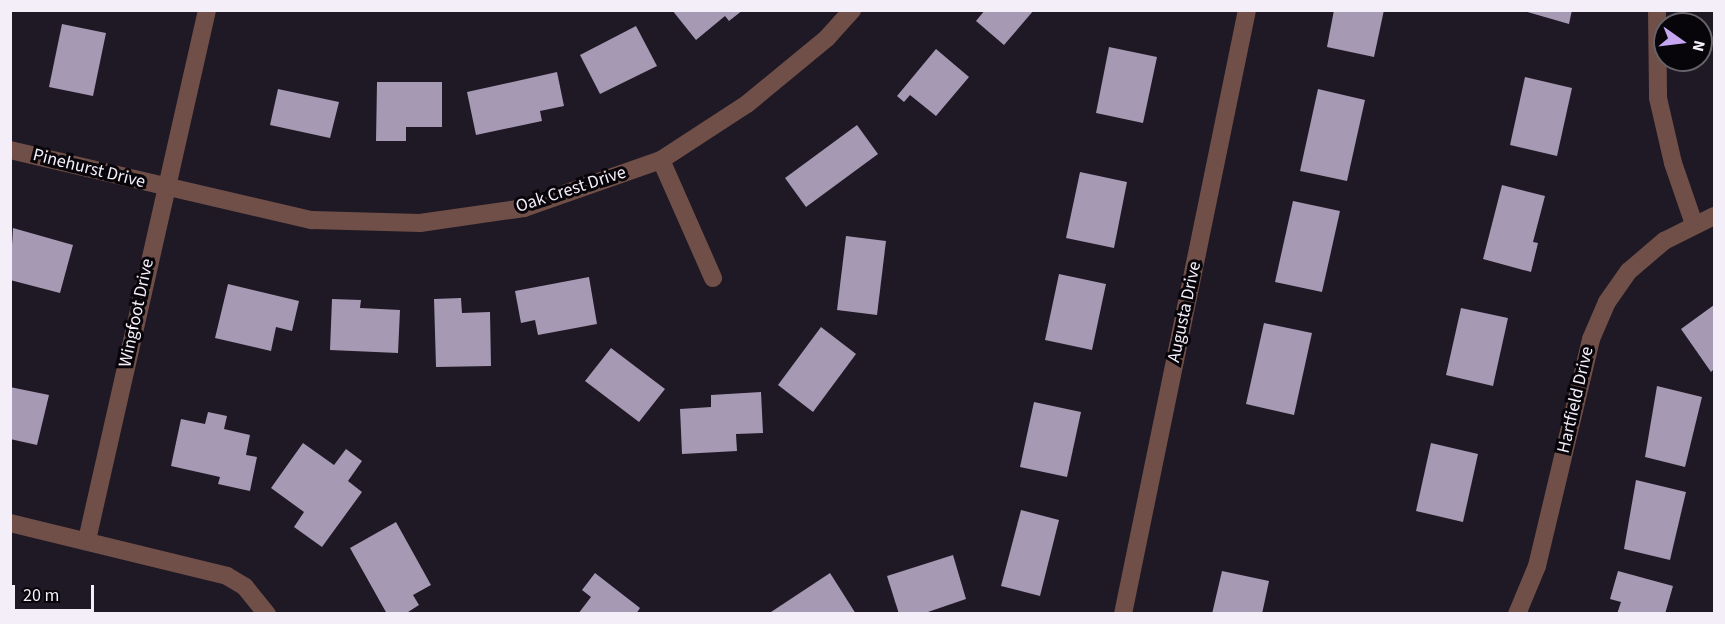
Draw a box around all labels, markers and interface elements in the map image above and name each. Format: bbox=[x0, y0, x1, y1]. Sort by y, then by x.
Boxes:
north arrow bbox=[1653, 12, 1713, 72]
text: N bbox=[1687, 38, 1710, 54]
street label: Pinehurst Drive bbox=[31, 145, 147, 193]
street label: Oak Crest Drive bbox=[513, 162, 629, 218]
street label: Wingfoot Drive bbox=[115, 257, 159, 369]
street label: Augusta Drive bbox=[1164, 259, 1206, 365]
street label: Hartfield Drive bbox=[1553, 345, 1599, 455]
scale bar bbox=[15, 573, 98, 611]
text: 20 m bbox=[23, 583, 59, 608]

